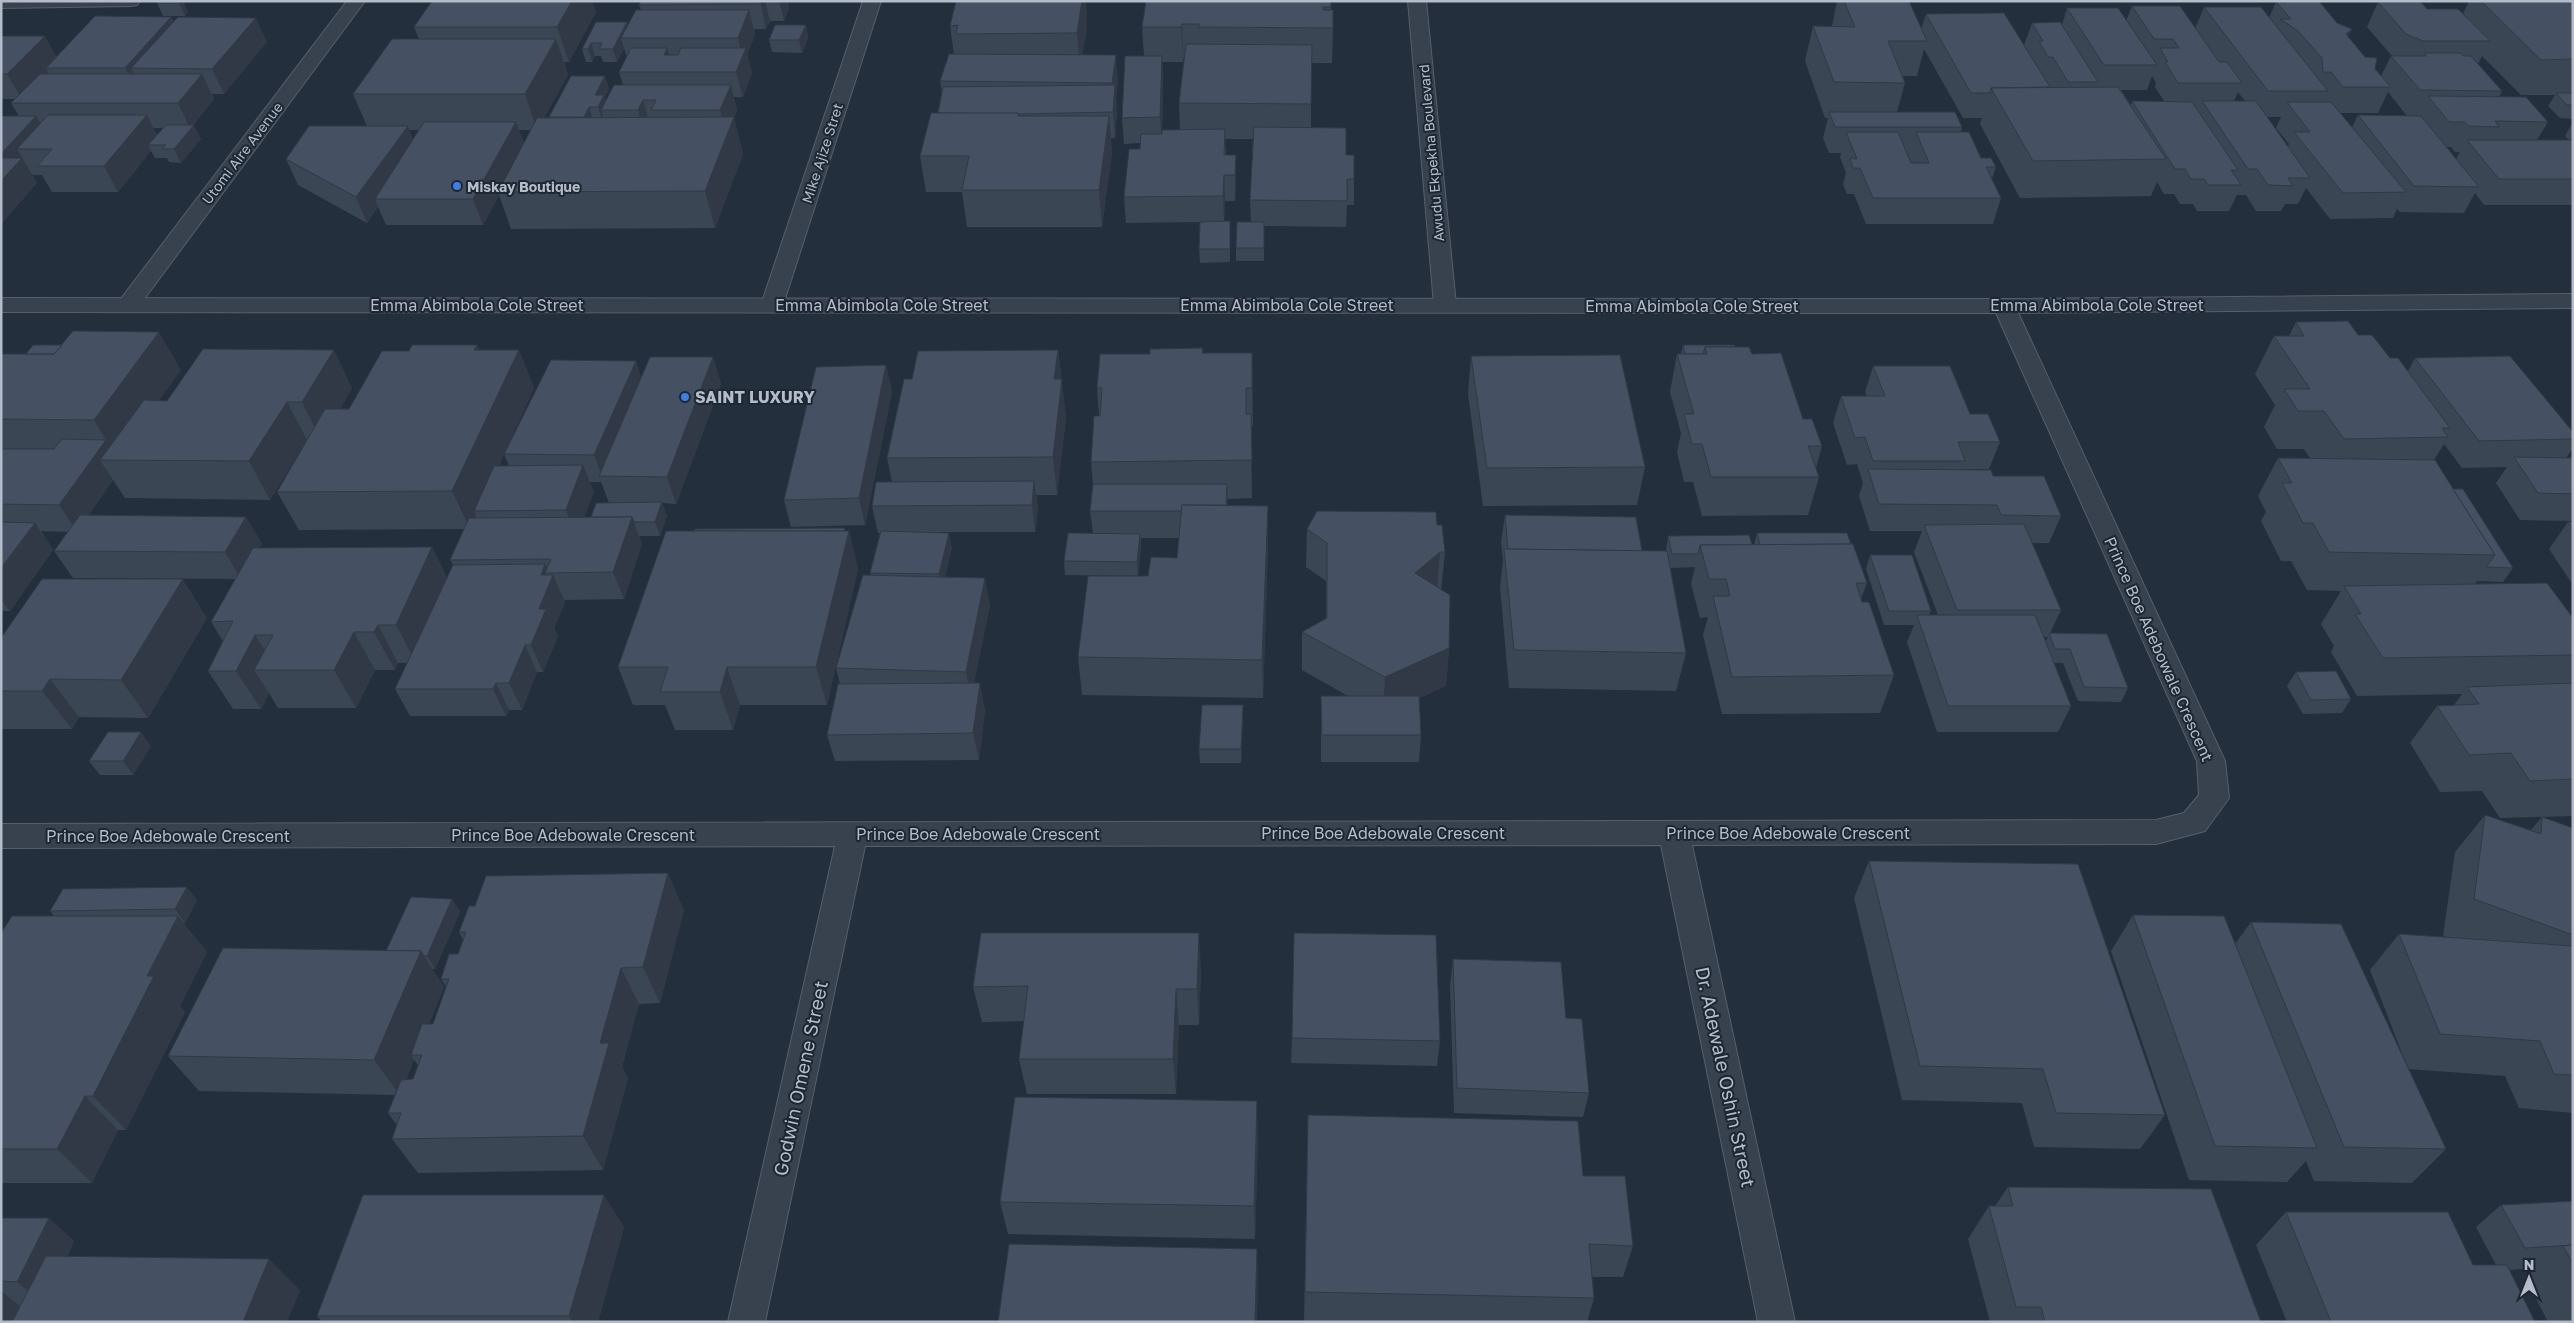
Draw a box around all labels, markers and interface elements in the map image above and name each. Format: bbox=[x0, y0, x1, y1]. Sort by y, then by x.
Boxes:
street label: Awudu Ekpekha Boulevard bbox=[1415, 64, 1447, 242]
street label: Utomi Aire Avenue bbox=[198, 99, 286, 207]
street label: Mike Ajize Stret bbox=[798, 101, 846, 205]
place label: Miskay Boutique bbox=[467, 178, 580, 195]
marker: Miskay Boutique bbox=[451, 180, 463, 192]
street label: Emma Abimbola Cole Street bbox=[370, 295, 584, 315]
street label: Emma Abimbola Cole Street bbox=[775, 295, 989, 315]
street label: Emma Abimbola Cole Street bbox=[1180, 295, 1394, 315]
street label: Emma Abimbola Cole Street bbox=[1990, 295, 2204, 315]
street label: Emma Abimbola Cole Street bbox=[1585, 296, 1799, 316]
place label: SAINT LUXURY bbox=[695, 387, 815, 407]
marker: SAINT LUXURY bbox=[679, 391, 691, 403]
street label: Prince Boe Adebowale Crescent bbox=[2100, 533, 2218, 765]
street label: Prince Boe Adebowale Crescent bbox=[1261, 823, 1505, 843]
street label: Prince Boe Adebowale Crescent bbox=[1666, 823, 1910, 843]
street label: Prince Boe Adebowale Crescent bbox=[856, 824, 1100, 844]
street label: Prince Boe Adebowale Crescent bbox=[451, 825, 695, 845]
street label: Prince Boe Adebowale Crescent bbox=[46, 826, 290, 846]
street label: Dr. Adewale Oshin Street bbox=[1691, 965, 1761, 1189]
street label: Godwin Omene Street bbox=[768, 978, 832, 1178]
north arrow bbox=[2504, 1253, 2554, 1303]
text: N bbox=[2524, 1256, 2534, 1273]

